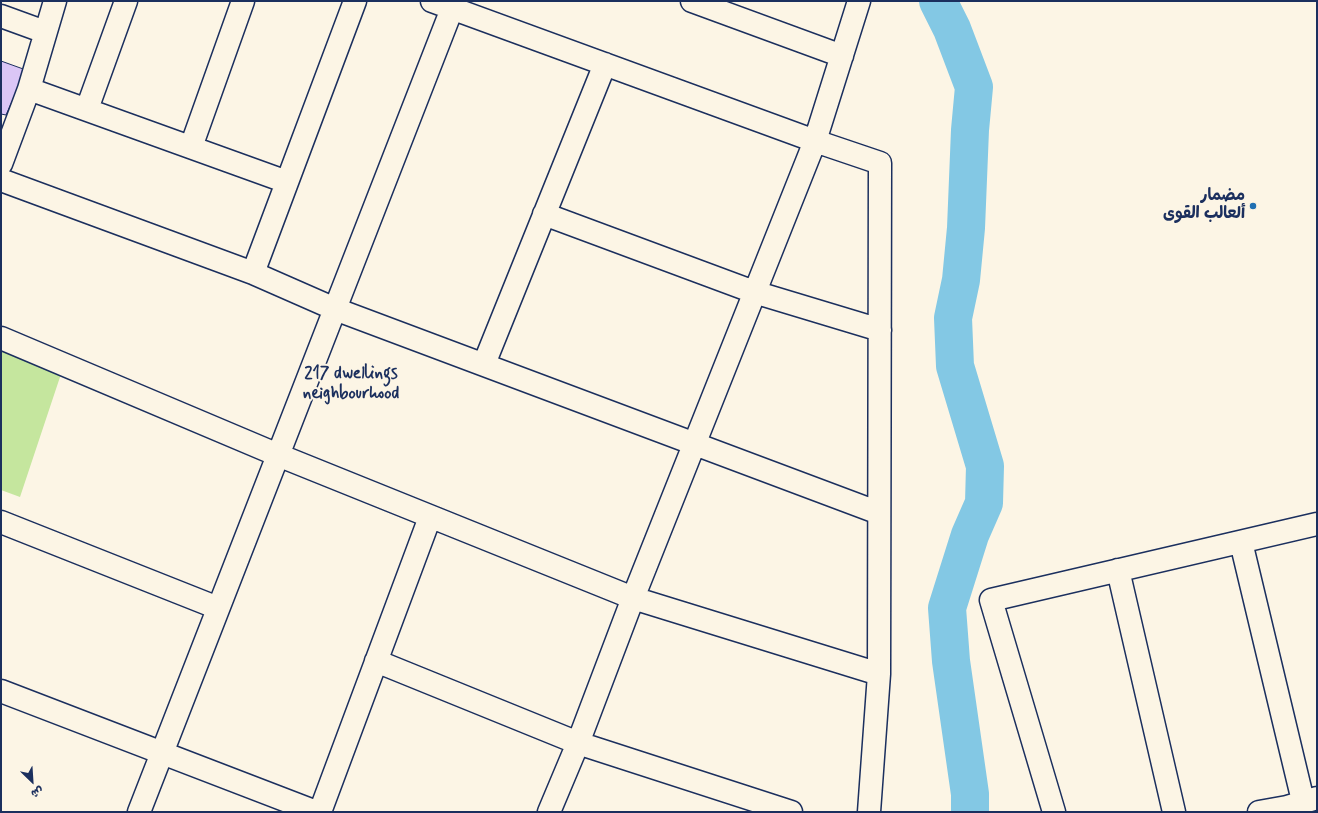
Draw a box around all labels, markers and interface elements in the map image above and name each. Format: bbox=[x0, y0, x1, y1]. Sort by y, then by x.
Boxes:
place label: مضمار ألعالب القوى bbox=[1163, 187, 1245, 225]
marker: مضمار ألعالب القوى bbox=[1248, 201, 1258, 211]
district label: 217 dwellings neighbourhood bbox=[303, 364, 399, 404]
north arrow bbox=[12, 761, 52, 801]
text: ش bbox=[29, 783, 46, 801]

